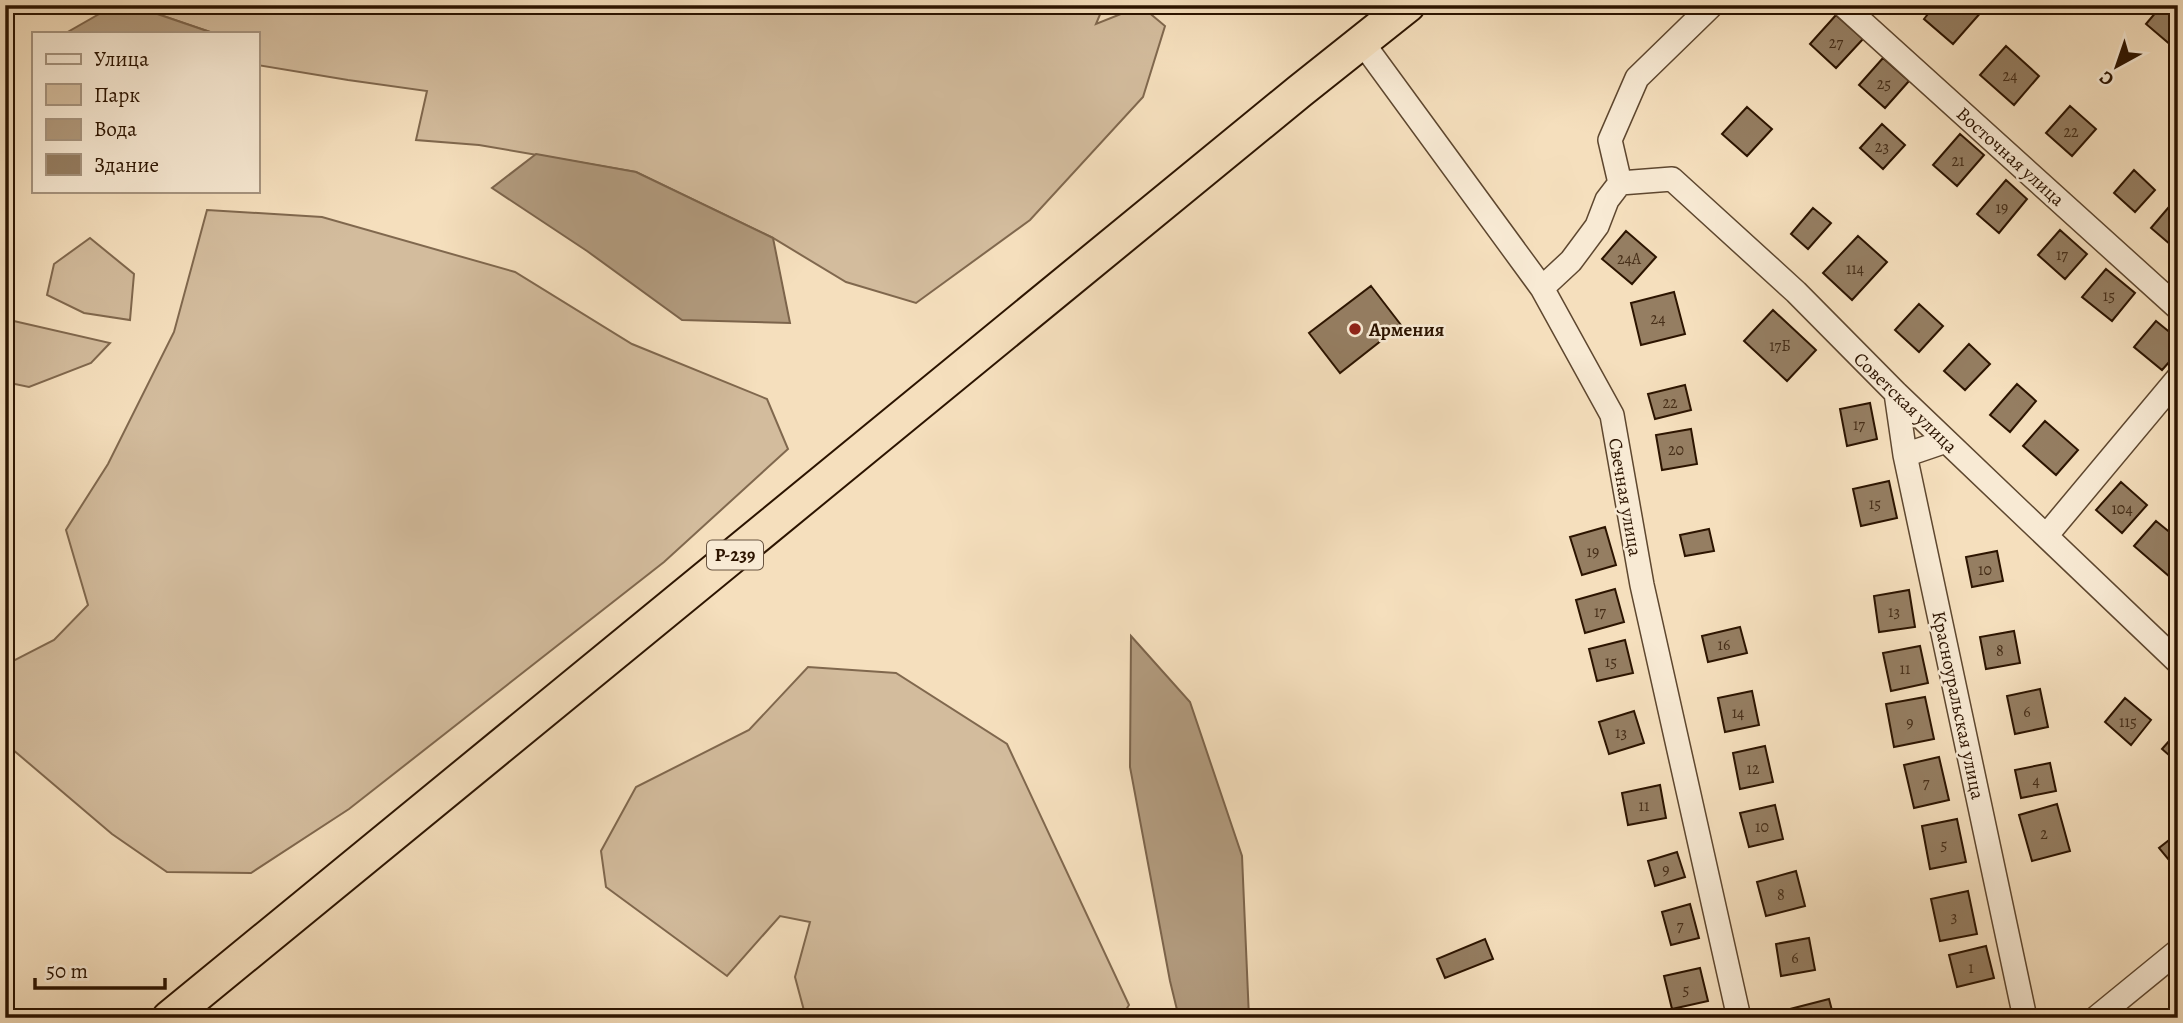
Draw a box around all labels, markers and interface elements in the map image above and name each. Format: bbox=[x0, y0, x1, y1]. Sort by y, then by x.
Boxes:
legend bbox=[32, 32, 259, 192]
house number: 27 bbox=[1829, 32, 1843, 54]
north arrow bbox=[2082, 32, 2152, 102]
text: Улица bbox=[94, 45, 149, 73]
house number: 24 bbox=[2003, 65, 2017, 87]
text: С bbox=[2094, 65, 2120, 92]
house number: 25 bbox=[1877, 73, 1891, 95]
text: Парк bbox=[94, 81, 140, 109]
street label: Восточная улица bbox=[1951, 101, 2070, 213]
text: Вода bbox=[94, 115, 137, 143]
house number: 22 bbox=[2063, 121, 2079, 143]
house number: 23 bbox=[1875, 136, 1889, 158]
house number: 21 bbox=[1951, 150, 1965, 172]
text: Здание bbox=[94, 151, 159, 179]
house number: 19 bbox=[1996, 197, 2008, 219]
house number: 17 bbox=[2056, 244, 2068, 266]
house number: 24А bbox=[1617, 248, 1642, 270]
house number: 114 bbox=[1846, 258, 1864, 280]
house number: 15 bbox=[2103, 285, 2115, 307]
house number: 24 bbox=[1651, 308, 1665, 330]
place label: Армения bbox=[1368, 317, 1444, 343]
marker: Армения bbox=[1347, 321, 1363, 337]
house number: 17Б bbox=[1769, 335, 1791, 357]
street label: Советская улица bbox=[1848, 346, 1963, 459]
house number: 22 bbox=[1662, 392, 1678, 414]
house number: 17 bbox=[1853, 414, 1865, 436]
street label: Свечная улица bbox=[1602, 436, 1648, 559]
house number: 20 bbox=[1668, 439, 1684, 461]
house number: 15 bbox=[1869, 493, 1881, 515]
house number: 104 bbox=[2111, 498, 2133, 520]
road number: Р-239 bbox=[707, 540, 763, 570]
house number: 19 bbox=[1587, 541, 1599, 563]
house number: 10 bbox=[1978, 559, 1992, 581]
house number: 17 bbox=[1594, 601, 1606, 623]
house number: 13 bbox=[1888, 601, 1900, 623]
street label: Красноуральская улица bbox=[1925, 609, 1991, 802]
house number: 16 bbox=[1718, 634, 1730, 656]
house number: 8 bbox=[1996, 640, 2004, 662]
house number: 15 bbox=[1605, 651, 1617, 673]
house number: 11 bbox=[1900, 658, 1911, 680]
house number: 6 bbox=[2023, 701, 2031, 723]
house number: 14 bbox=[1732, 702, 1744, 724]
house number: 115 bbox=[2119, 711, 2137, 733]
house number: 9 bbox=[1906, 712, 1914, 734]
house number: 13 bbox=[1615, 722, 1627, 744]
house number: 12 bbox=[1746, 758, 1760, 780]
house number: 4 bbox=[2032, 770, 2040, 792]
house number: 7 bbox=[1923, 772, 1930, 794]
house number: 11 bbox=[1639, 795, 1650, 817]
house number: 10 bbox=[1755, 816, 1769, 838]
house number: 2 bbox=[2040, 823, 2048, 845]
house number: 5 bbox=[1941, 834, 1948, 856]
house number: 9 bbox=[1662, 859, 1670, 881]
house number: 8 bbox=[1777, 884, 1785, 906]
house number: 3 bbox=[1951, 906, 1957, 928]
house number: 7 bbox=[1677, 915, 1684, 937]
scale bar bbox=[35, 946, 164, 990]
house number: 6 bbox=[1791, 947, 1799, 969]
text: 50 m bbox=[46, 957, 88, 985]
house number: 1 bbox=[1968, 957, 1974, 979]
house number: 5 bbox=[1683, 979, 1690, 1001]

